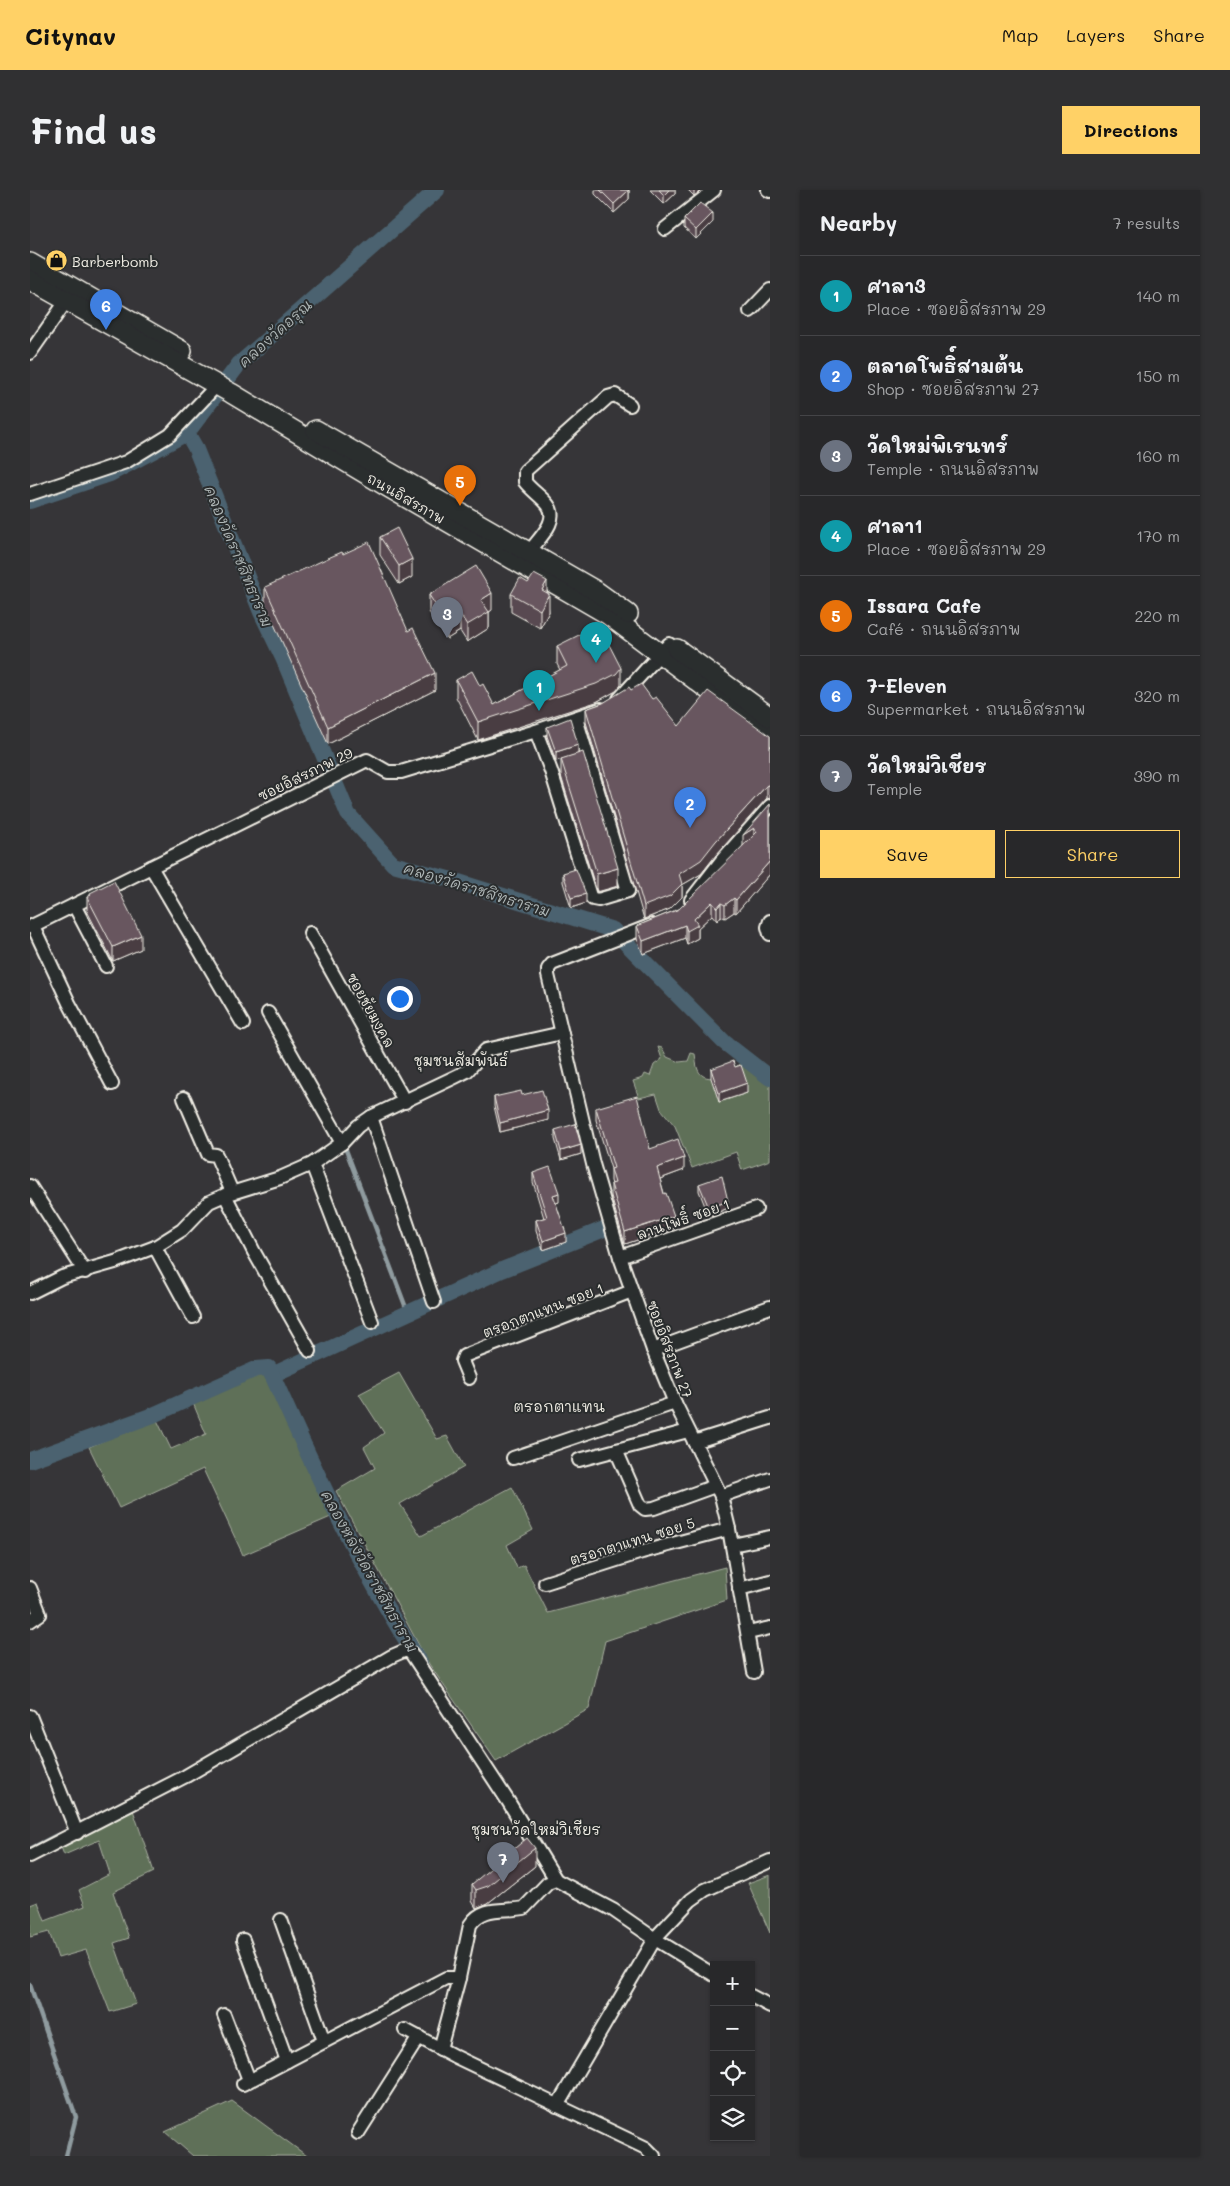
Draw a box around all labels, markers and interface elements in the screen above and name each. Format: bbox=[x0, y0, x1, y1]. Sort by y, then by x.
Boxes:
text: Citynav bbox=[25, 20, 116, 51]
text: Map bbox=[1002, 23, 1038, 47]
text: Layers bbox=[1066, 23, 1125, 47]
text: Share bbox=[1153, 23, 1205, 47]
button: Directions bbox=[1062, 106, 1200, 154]
text: Find us bbox=[30, 107, 157, 153]
text: Nearby bbox=[820, 209, 897, 236]
text: 7 results bbox=[1113, 212, 1180, 233]
shop icon: Barberbomb bbox=[44, 249, 68, 273]
place label: Barberbomb bbox=[72, 252, 158, 271]
text: ศาลา3 bbox=[867, 273, 926, 298]
text: 1 bbox=[832, 285, 840, 306]
text: 140 m bbox=[1136, 285, 1180, 306]
pin: 6 bbox=[90, 289, 122, 330]
water label: คลองวัดอรุณ bbox=[233, 294, 318, 373]
text: Place · ซอยอิสรภาพ 29 bbox=[867, 298, 1046, 319]
text: ตลาดโพธิ์สามต้น bbox=[867, 353, 1023, 378]
text: 2 bbox=[832, 365, 840, 386]
text: 150 m bbox=[1136, 365, 1180, 386]
text: Shop · ซอยอิสรภาพ 27 bbox=[867, 378, 1039, 399]
text: วัดใหม่พิเรนทร์ bbox=[867, 433, 1008, 458]
text: 3 bbox=[831, 445, 841, 466]
text: 160 m bbox=[1135, 445, 1180, 466]
text: Temple · ถนนอิสรภาพ bbox=[867, 458, 1039, 479]
pin: 5 bbox=[444, 465, 476, 506]
street label: ถนนอิสรภาพ bbox=[364, 468, 448, 528]
water label: คลองวัดราชสิทธาราม bbox=[200, 482, 278, 630]
text: ศาลา1 bbox=[867, 513, 923, 538]
text: 4 bbox=[831, 525, 841, 546]
text: 170 m bbox=[1136, 525, 1180, 546]
text: Place · ซอยอิสรภาพ 29 bbox=[867, 538, 1046, 559]
text: Issara Cafe bbox=[867, 593, 981, 618]
pin: 3 bbox=[431, 597, 463, 638]
text: 5 bbox=[831, 605, 841, 626]
text: 220 m bbox=[1134, 605, 1180, 626]
text: Café · ถนนอิสรภาพ bbox=[867, 618, 1021, 639]
pin: 4 bbox=[580, 622, 612, 663]
pin: 1 bbox=[523, 670, 555, 711]
text: 7-Eleven bbox=[867, 673, 947, 698]
text: 6 bbox=[831, 685, 841, 706]
text: 320 m bbox=[1134, 685, 1180, 706]
text: Supermarket · ถนนอิสรภาพ bbox=[867, 698, 1085, 719]
street label: ซอยอิสรภาพ 29 bbox=[254, 743, 356, 805]
text: วัดใหม่วิเชียร bbox=[867, 753, 986, 778]
text: 7 bbox=[832, 765, 840, 786]
text: 390 m bbox=[1133, 765, 1180, 786]
text: Temple bbox=[867, 778, 922, 799]
pin: 2 bbox=[674, 787, 706, 828]
button: Save bbox=[820, 830, 995, 878]
button: Share bbox=[1005, 830, 1180, 878]
water label: คลองวัดราชสิทธาราม bbox=[402, 857, 553, 921]
street label: ซอยชัยมงคล bbox=[343, 969, 399, 1051]
your location bbox=[387, 986, 413, 1012]
district label: ชุมชนสัมพันธ์ bbox=[414, 1050, 509, 1072]
street label: ลานโพธิ์ ซอย 1 bbox=[633, 1192, 732, 1244]
street label: ตรอกตาแทน ซอย 1 bbox=[480, 1278, 606, 1342]
street label: ซอยอิสรภาพ 27 bbox=[643, 1298, 697, 1401]
district label: ตรอกตาแทน bbox=[513, 1396, 605, 1416]
water label: คลองหลังวัดราชสิทธาราม bbox=[317, 1486, 423, 1656]
street label: ตรอกตาแทน ซอย 5 bbox=[567, 1513, 697, 1569]
district label: ชุมชนวัดใหม่วิเชียร bbox=[471, 1819, 601, 1841]
pin: 7 bbox=[487, 1842, 519, 1883]
map controls bbox=[710, 1961, 755, 2141]
button: + bbox=[710, 1961, 755, 2006]
button: − bbox=[710, 2006, 755, 2051]
button: locate bbox=[710, 2051, 755, 2096]
button: layers bbox=[710, 2096, 755, 2141]

